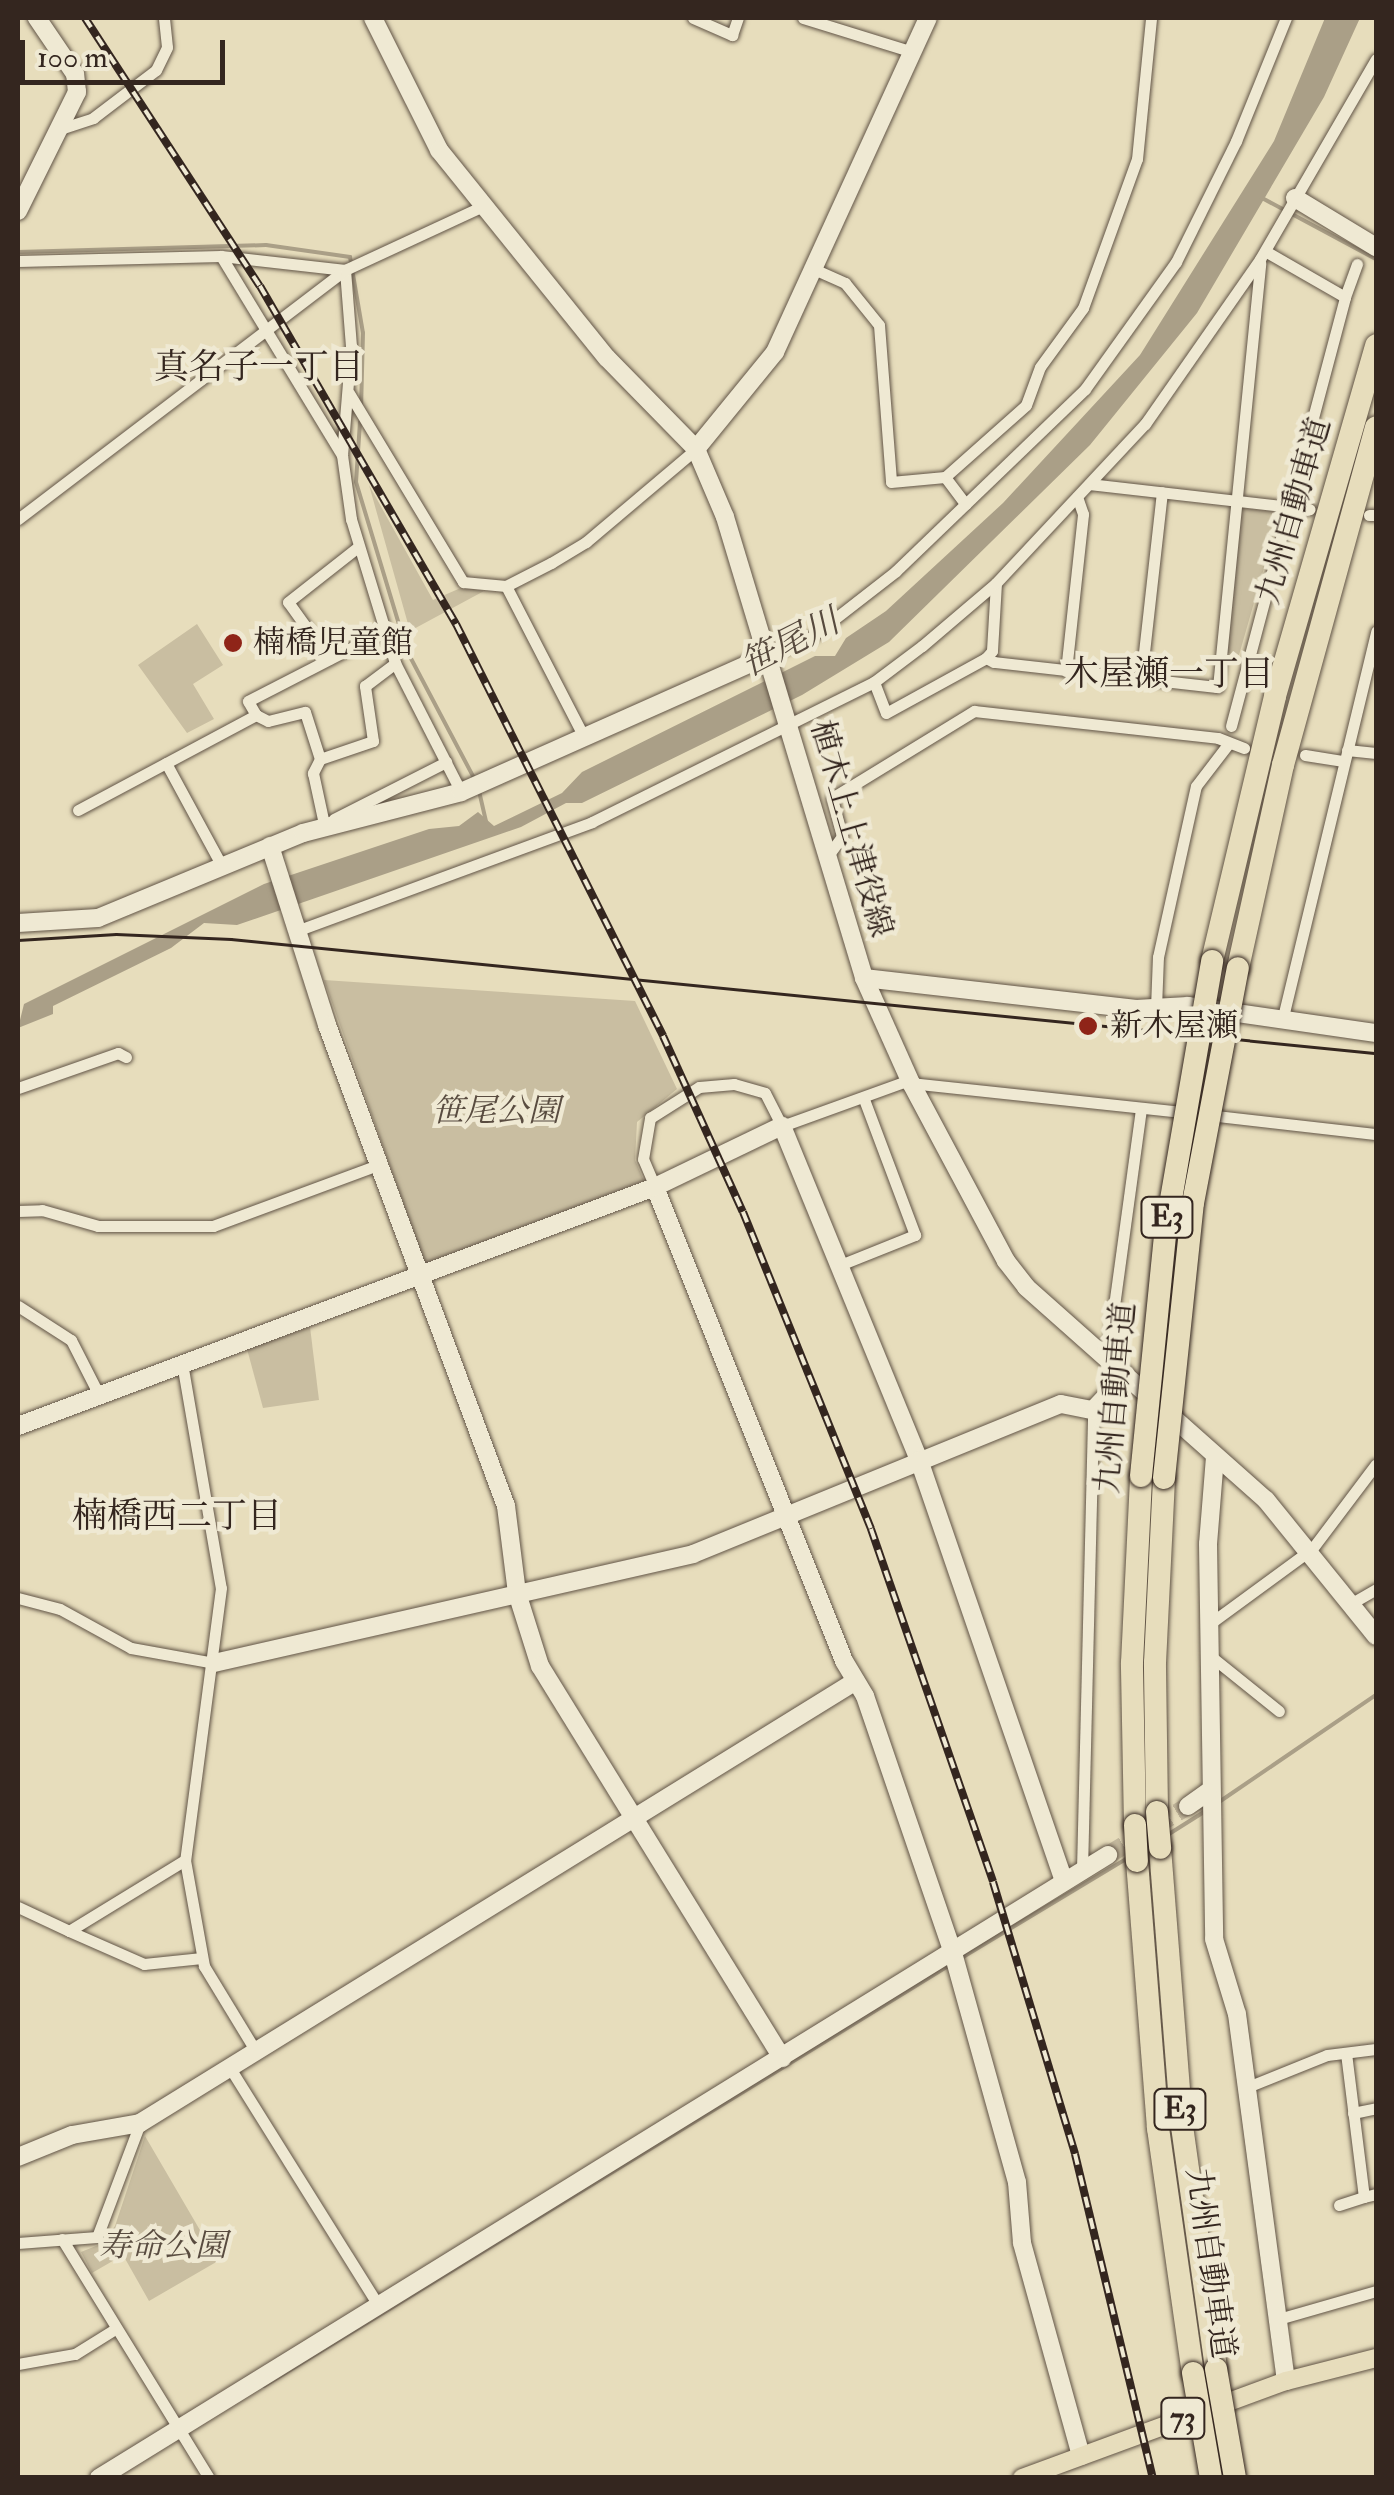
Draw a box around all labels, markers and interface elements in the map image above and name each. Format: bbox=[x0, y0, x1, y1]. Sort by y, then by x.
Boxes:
scale bar bbox=[25, 20, 230, 82]
text: 100 m bbox=[37, 39, 108, 76]
district label: 真名子一丁目 bbox=[154, 346, 364, 388]
street label: 九州自動車道 bbox=[1249, 413, 1339, 609]
water label: 笹尾川 bbox=[734, 600, 846, 686]
place label: 楠橋児童館 bbox=[253, 624, 413, 662]
marker: 楠橋児童館 bbox=[222, 632, 244, 654]
district label: 木屋瀬一丁目 bbox=[1064, 653, 1274, 695]
street label: 植木上上津役線 bbox=[802, 716, 900, 942]
place label: 新木屋瀬 bbox=[1110, 1007, 1238, 1045]
marker: 新木屋瀬 bbox=[1075, 1013, 1101, 1039]
park label: 笹尾公園 bbox=[432, 1092, 560, 1130]
road number: E3 bbox=[1140, 1192, 1194, 1242]
street label: 九州自動車道 bbox=[1089, 1301, 1143, 1495]
district label: 楠橋西二丁目 bbox=[72, 1495, 282, 1537]
road number: E3 bbox=[1152, 2084, 1208, 2134]
street label: 九州自動車道 bbox=[1178, 2165, 1242, 2361]
park label: 寿命公園 bbox=[99, 2227, 227, 2265]
road number: 73 bbox=[1158, 2393, 1208, 2443]

